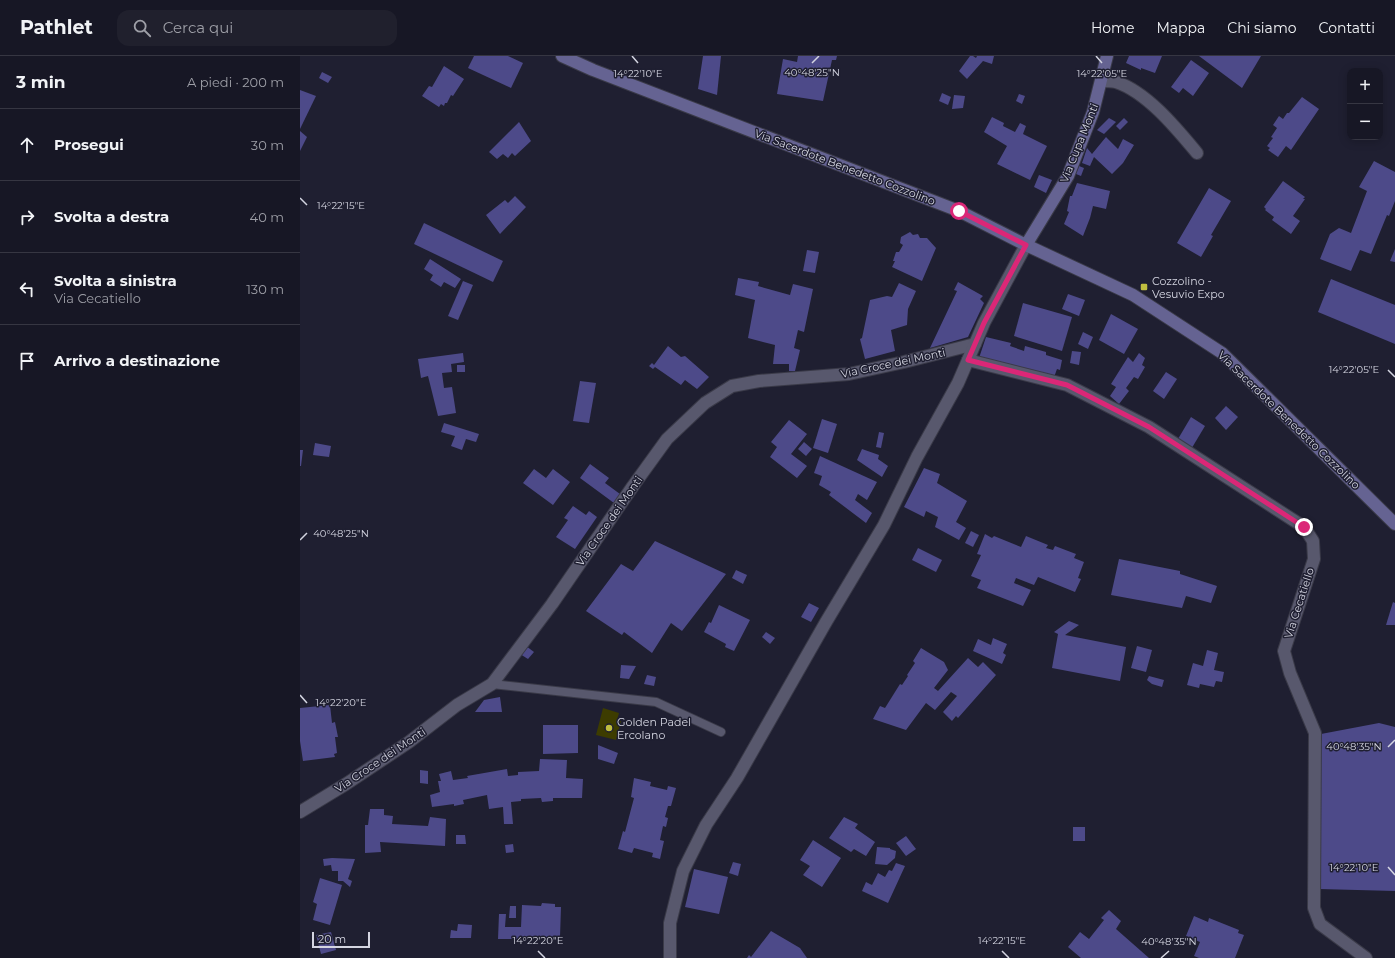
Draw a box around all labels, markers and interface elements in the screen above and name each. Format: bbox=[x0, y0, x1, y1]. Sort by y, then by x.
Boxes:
search box bbox=[117, 10, 397, 46]
text: Pathlet bbox=[20, 16, 93, 39]
icon: search bbox=[131, 17, 153, 39]
text: Cerca qui bbox=[163, 18, 233, 37]
text: Home bbox=[1091, 19, 1134, 37]
text: Mappa bbox=[1156, 19, 1205, 37]
text: Chi siamo bbox=[1227, 19, 1297, 37]
text: Contatti bbox=[1319, 19, 1375, 37]
text: 40°48'25"N bbox=[784, 66, 840, 79]
text: 14°22'10"E bbox=[614, 67, 663, 80]
text: 14°22'05"E bbox=[1077, 67, 1128, 80]
map controls bbox=[1347, 68, 1383, 140]
button: + bbox=[1347, 68, 1383, 104]
text: 3 min bbox=[16, 72, 66, 92]
text: A piedi · 200 m bbox=[187, 74, 284, 90]
street label: Via Cupa Monti bbox=[1057, 101, 1101, 185]
button: − bbox=[1347, 104, 1383, 140]
street label: Via Sacerdote Benedetto Cozzolino bbox=[753, 126, 937, 208]
icon: ahead bbox=[16, 134, 38, 156]
text: Prosegui bbox=[54, 135, 124, 154]
text: 30 m bbox=[251, 137, 284, 153]
text: 14°22'15"E bbox=[317, 199, 365, 212]
route start bbox=[950, 202, 968, 220]
icon: right bbox=[16, 206, 38, 228]
text: Svolta a destra bbox=[54, 207, 169, 226]
text: 40 m bbox=[250, 209, 284, 225]
text: Svolta a sinistra bbox=[54, 271, 177, 290]
place label: Cozzolino - Vesuvio Expo bbox=[1152, 274, 1225, 301]
icon: left bbox=[16, 278, 38, 300]
text: 130 m bbox=[246, 281, 284, 297]
marker: Cozzolino - Vesuvio Expo bbox=[1139, 282, 1149, 292]
text: Via Cecatiello bbox=[54, 290, 141, 306]
street label: Via Croce dei Monti bbox=[839, 345, 947, 381]
street label: Via Sacerdote Benedetto Cozzolino bbox=[1215, 348, 1363, 492]
icon: arrive bbox=[16, 350, 38, 372]
text: Arrivo a destinazione bbox=[54, 351, 220, 370]
text: 14°22'05"E bbox=[1329, 363, 1380, 376]
street label: Via Croce dei Monti bbox=[573, 473, 645, 569]
route end bbox=[1295, 518, 1313, 536]
text: 40°48'25"N bbox=[313, 527, 369, 540]
street label: Via Cecatiello bbox=[1281, 566, 1317, 640]
text: 14°22'20"E bbox=[316, 696, 367, 709]
place label: Golden Padel Ercolano bbox=[617, 715, 691, 742]
marker: Golden Padel Ercolano bbox=[604, 723, 614, 733]
street label: Via Croce dei Monti bbox=[332, 724, 428, 796]
text: 40°48'35"N bbox=[1326, 740, 1382, 753]
text: 14°22'10"E bbox=[1330, 861, 1379, 874]
scale bar bbox=[312, 930, 370, 949]
text: 20 m bbox=[318, 932, 346, 946]
text: 14°22'20"E bbox=[513, 934, 564, 947]
text: 14°22'15"E bbox=[978, 934, 1026, 947]
text: 40°48'35"N bbox=[1141, 935, 1197, 948]

